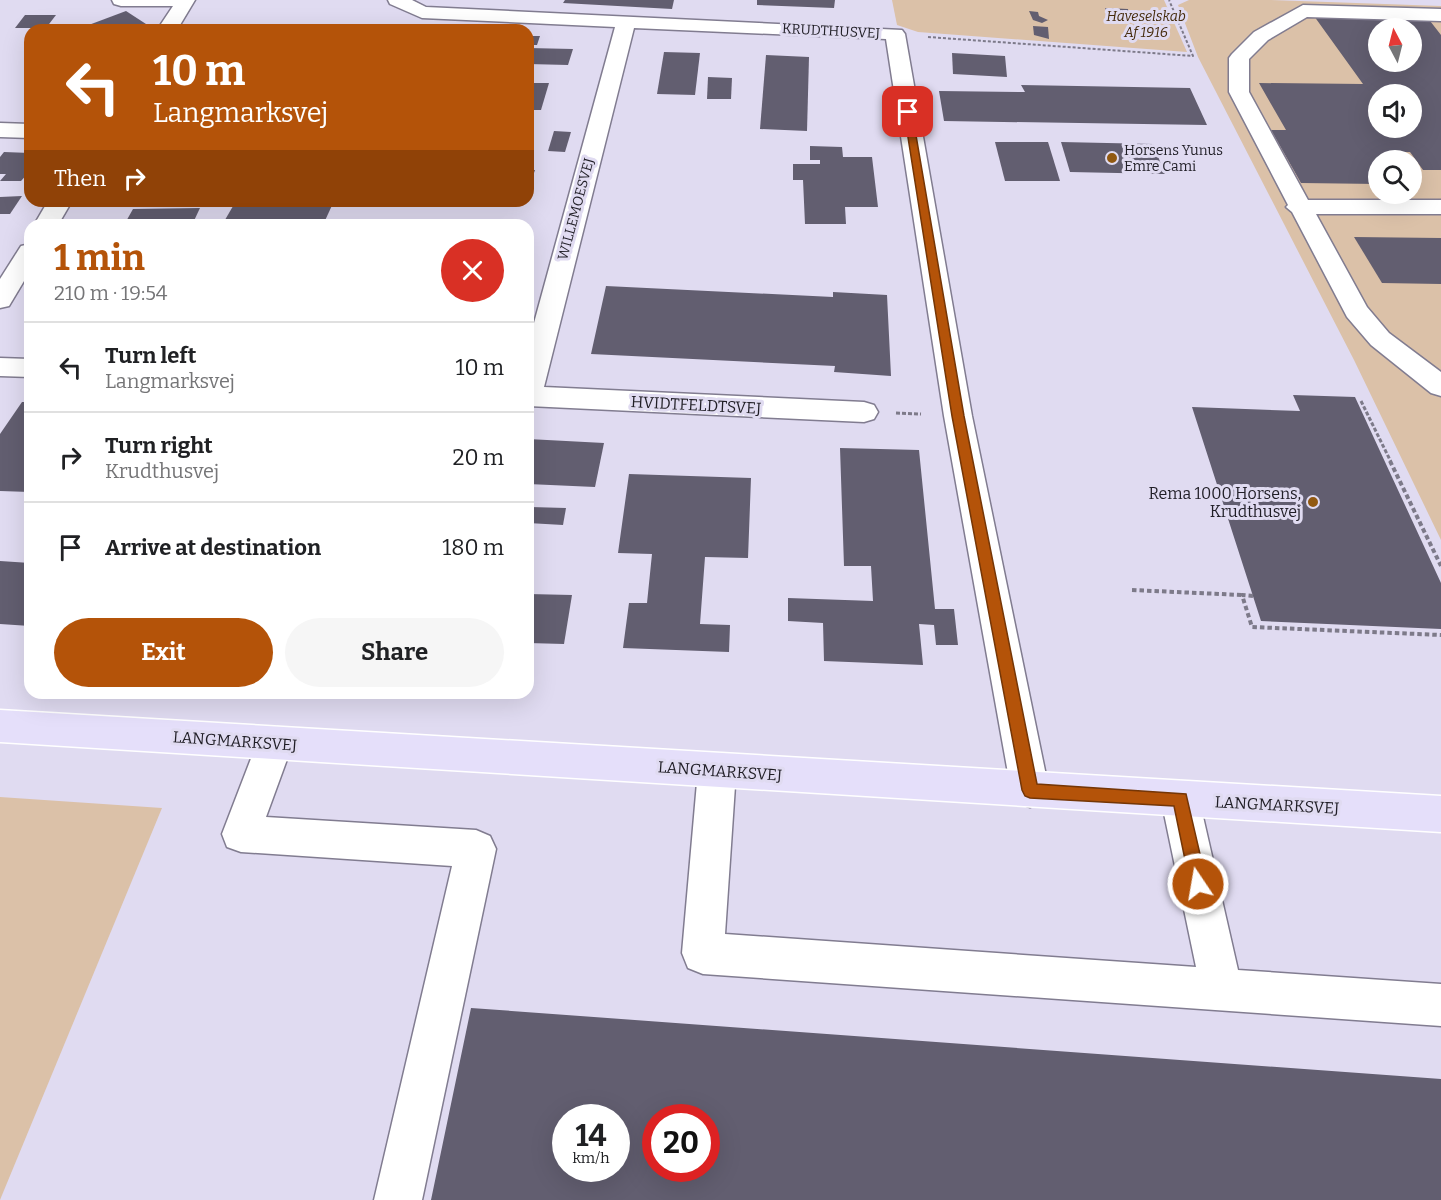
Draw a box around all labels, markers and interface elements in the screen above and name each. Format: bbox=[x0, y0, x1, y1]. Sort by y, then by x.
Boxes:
park label: Haveselskab Af 1916 bbox=[1106, 8, 1186, 41]
north arrow bbox=[1368, 18, 1422, 72]
map controls bbox=[1368, 18, 1422, 204]
street label: KRUDTHUSVEJ bbox=[782, 20, 881, 42]
text: 10 m bbox=[153, 46, 245, 96]
icon: left bbox=[54, 48, 132, 126]
button: sound bbox=[1368, 84, 1422, 138]
pin bbox=[882, 86, 933, 137]
icon: arrive bbox=[891, 95, 924, 128]
text: Langmarksvej bbox=[153, 97, 328, 129]
place label: Horsens Yunus Emre Cami bbox=[1124, 142, 1223, 175]
button: search bbox=[1368, 150, 1422, 204]
marker: Horsens Yunus Emre Cami bbox=[1105, 151, 1119, 165]
street label: WILLEMOESVEJ bbox=[554, 156, 598, 262]
icon: right bbox=[118, 162, 151, 195]
text: Then bbox=[54, 165, 106, 192]
text: 1 min bbox=[54, 236, 145, 280]
button: close bbox=[441, 239, 504, 302]
text: 210 m · 19:54 bbox=[54, 281, 168, 305]
text: Turn left bbox=[105, 342, 197, 369]
icon: left bbox=[54, 351, 87, 384]
text: 10 m bbox=[456, 354, 504, 381]
text: Langmarksvej bbox=[105, 369, 235, 393]
street label: HVIDTFELDTSVEJ bbox=[630, 392, 762, 418]
text: Turn right bbox=[105, 432, 213, 459]
icon: right bbox=[54, 441, 87, 474]
text: 20 m bbox=[453, 444, 504, 471]
text: Krudthusvej bbox=[105, 459, 219, 483]
place label: Rema 1000 Horsens, Krudthusvej bbox=[1148, 484, 1301, 521]
marker: Rema 1000 Horsens, Krudthusvej bbox=[1306, 495, 1320, 509]
icon: arrive bbox=[54, 531, 87, 564]
text: Arrive at destination bbox=[105, 534, 321, 561]
text: 180 m bbox=[442, 534, 504, 561]
button: Exit bbox=[54, 618, 273, 687]
button: Share bbox=[285, 618, 504, 687]
street label: LANGMARKSVEJ bbox=[172, 727, 298, 755]
street label: LANGMARKSVEJ bbox=[657, 757, 783, 785]
street label: LANGMARKSVEJ bbox=[1214, 792, 1340, 818]
position arrow bbox=[1166, 852, 1230, 916]
speed limit sign: 20 bbox=[642, 1104, 720, 1182]
text: 14 bbox=[575, 1118, 607, 1154]
text: km/h bbox=[572, 1149, 610, 1167]

